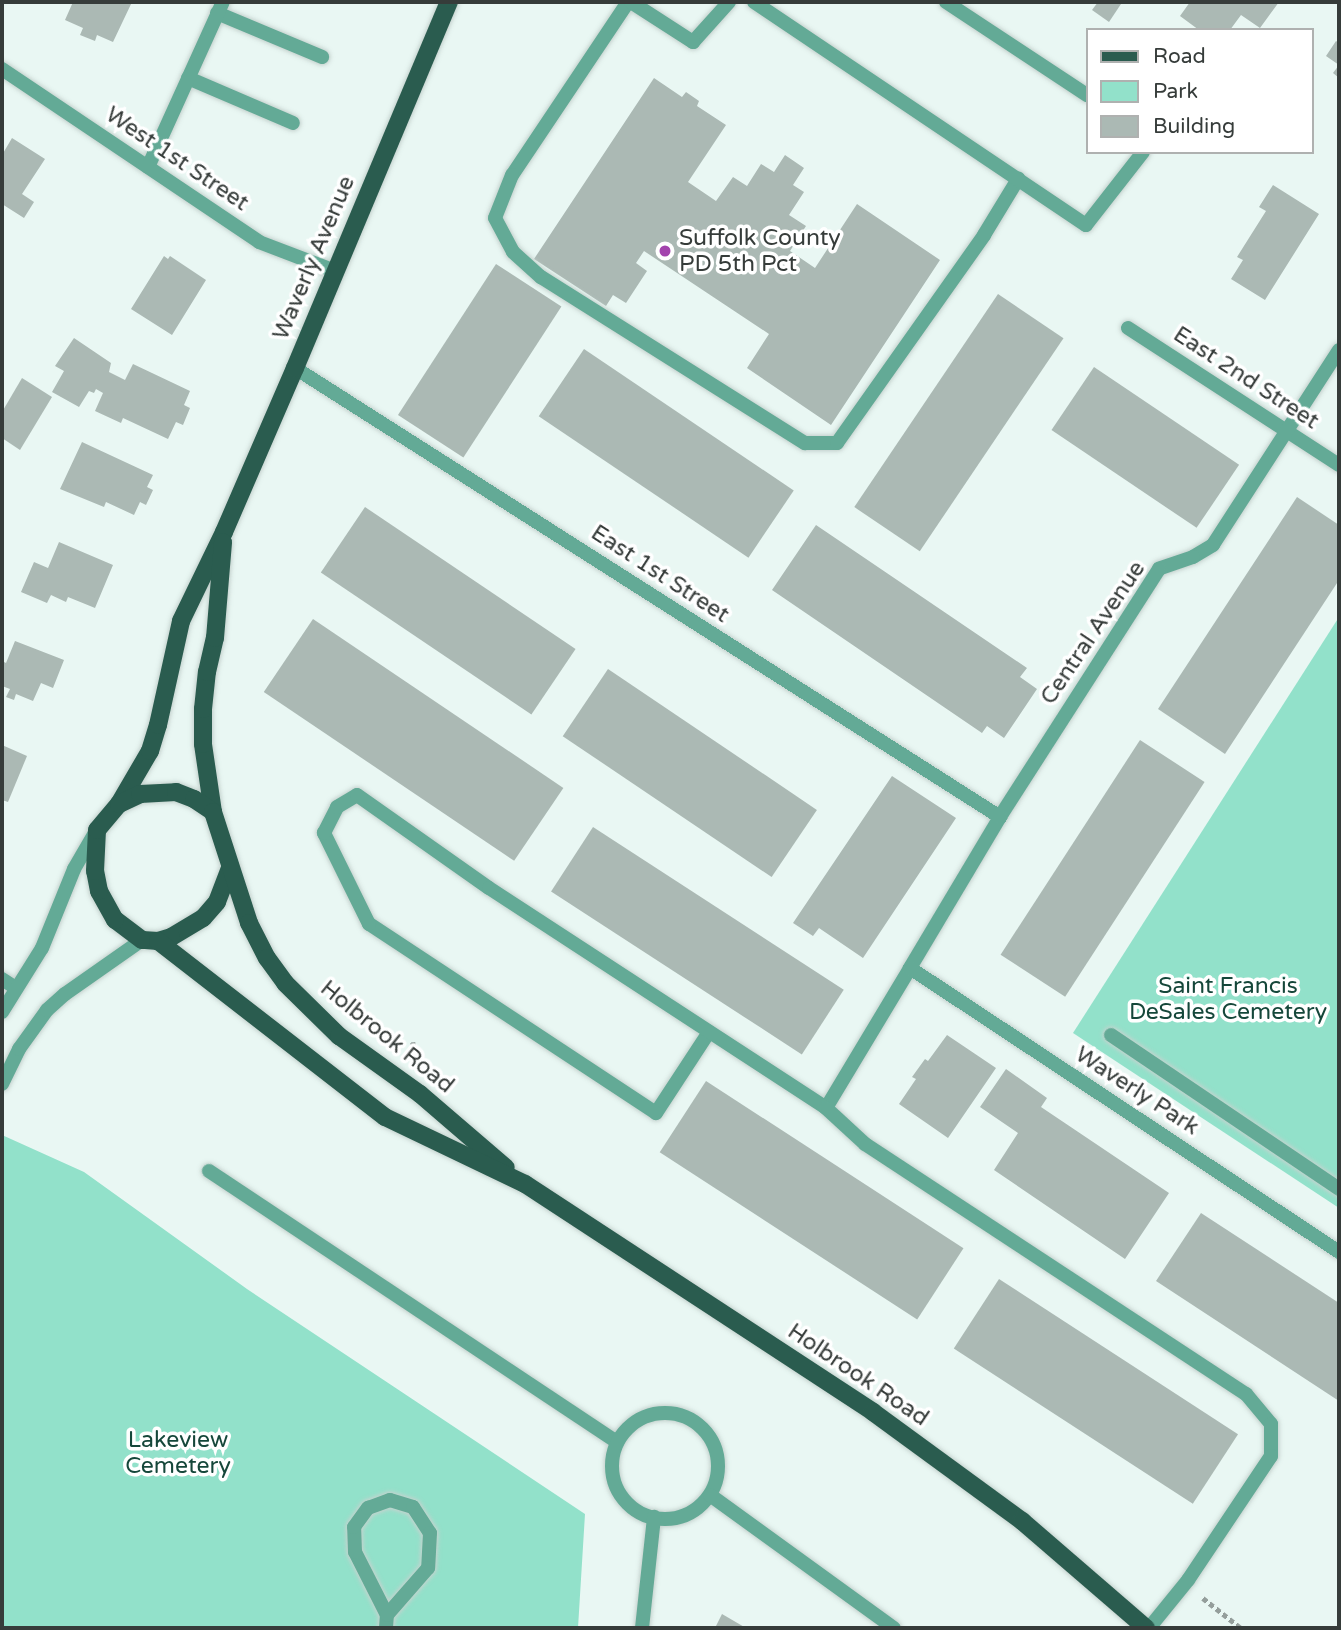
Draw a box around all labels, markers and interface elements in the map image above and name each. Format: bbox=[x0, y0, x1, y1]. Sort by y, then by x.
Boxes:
legend bbox=[1086, 28, 1313, 154]
text: Road bbox=[1153, 44, 1206, 69]
text: Park bbox=[1153, 79, 1198, 104]
street label: West 1st Street bbox=[100, 101, 254, 217]
text: Building bbox=[1153, 114, 1235, 139]
street label: Waverly Avenue bbox=[267, 172, 361, 344]
place label: Suffolk County PD 5th Pct bbox=[679, 224, 841, 278]
marker: Suffolk County PD 5th Pct bbox=[657, 243, 673, 259]
street label: East 2nd Street bbox=[1168, 321, 1324, 435]
street label: East 1st Street bbox=[586, 519, 734, 629]
street label: Central Avenue bbox=[1035, 556, 1151, 710]
park label: Saint Francis DeSales Cemetery bbox=[1129, 972, 1327, 1026]
street label: Holbrook Road bbox=[315, 975, 459, 1099]
street label: Waverly Park bbox=[1070, 1041, 1204, 1141]
street label: Holbrook Road bbox=[782, 1318, 934, 1432]
park label: Lakeview Cemetery bbox=[125, 1426, 231, 1480]

